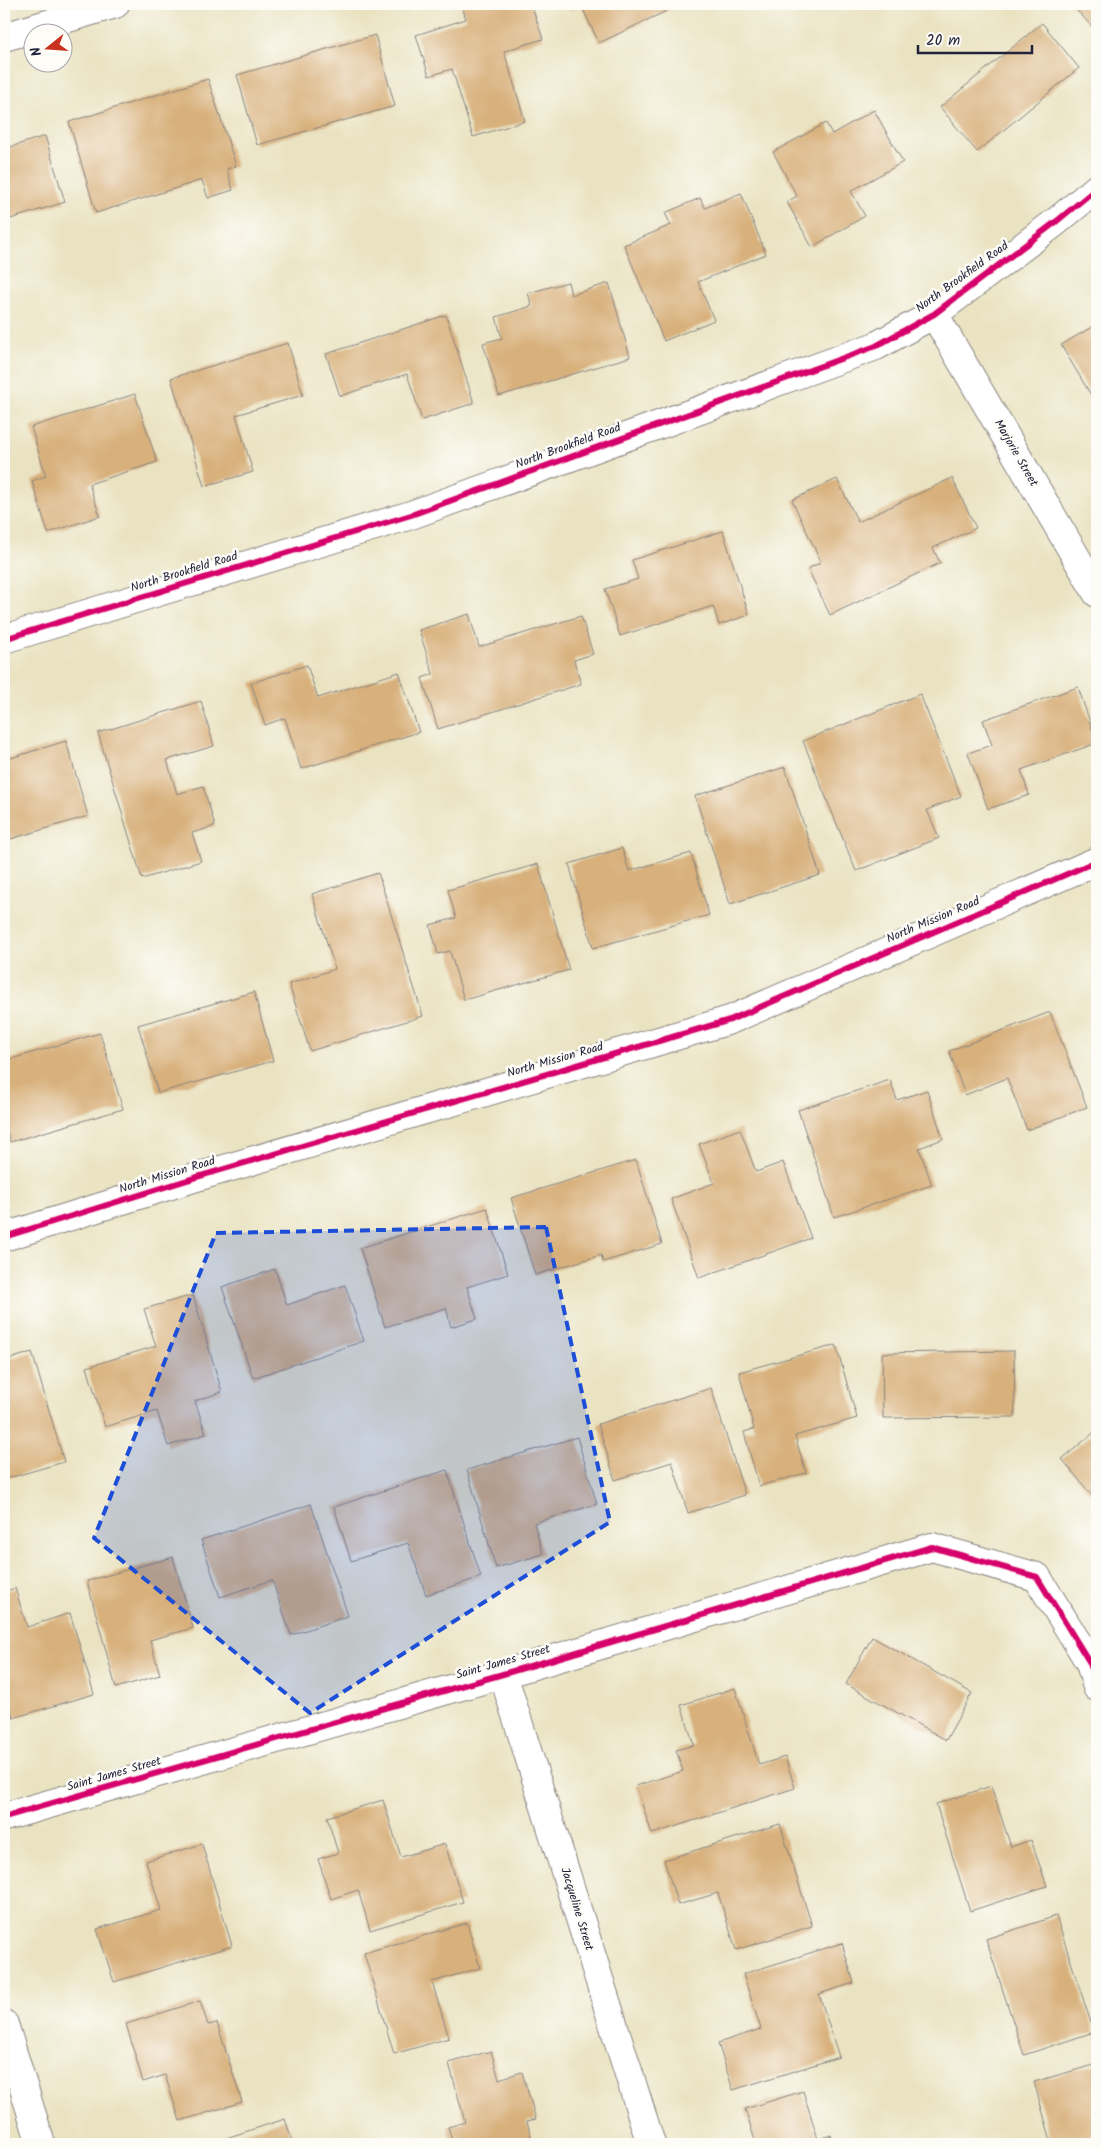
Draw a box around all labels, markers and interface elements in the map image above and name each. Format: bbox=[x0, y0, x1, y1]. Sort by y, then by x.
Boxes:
north arrow bbox=[22, 22, 72, 72]
scale bar bbox=[918, 22, 1032, 54]
text: 20 m bbox=[926, 29, 960, 53]
text: N bbox=[25, 44, 48, 59]
street label: North Brookfield Road bbox=[911, 236, 1013, 317]
street label: Marjorie Street bbox=[989, 416, 1043, 491]
street label: North Brookfield Road bbox=[513, 418, 624, 474]
street label: North Brookfield Road bbox=[128, 546, 241, 597]
street label: North Mission Road bbox=[883, 891, 983, 948]
street label: North Mission Road bbox=[505, 1037, 606, 1083]
street label: North Mission Road bbox=[117, 1151, 218, 1199]
street label: Saint James Street bbox=[454, 1639, 553, 1685]
street label: Saint James Street bbox=[65, 1751, 164, 1797]
street label: Jacqueline Street bbox=[555, 1865, 599, 1953]

